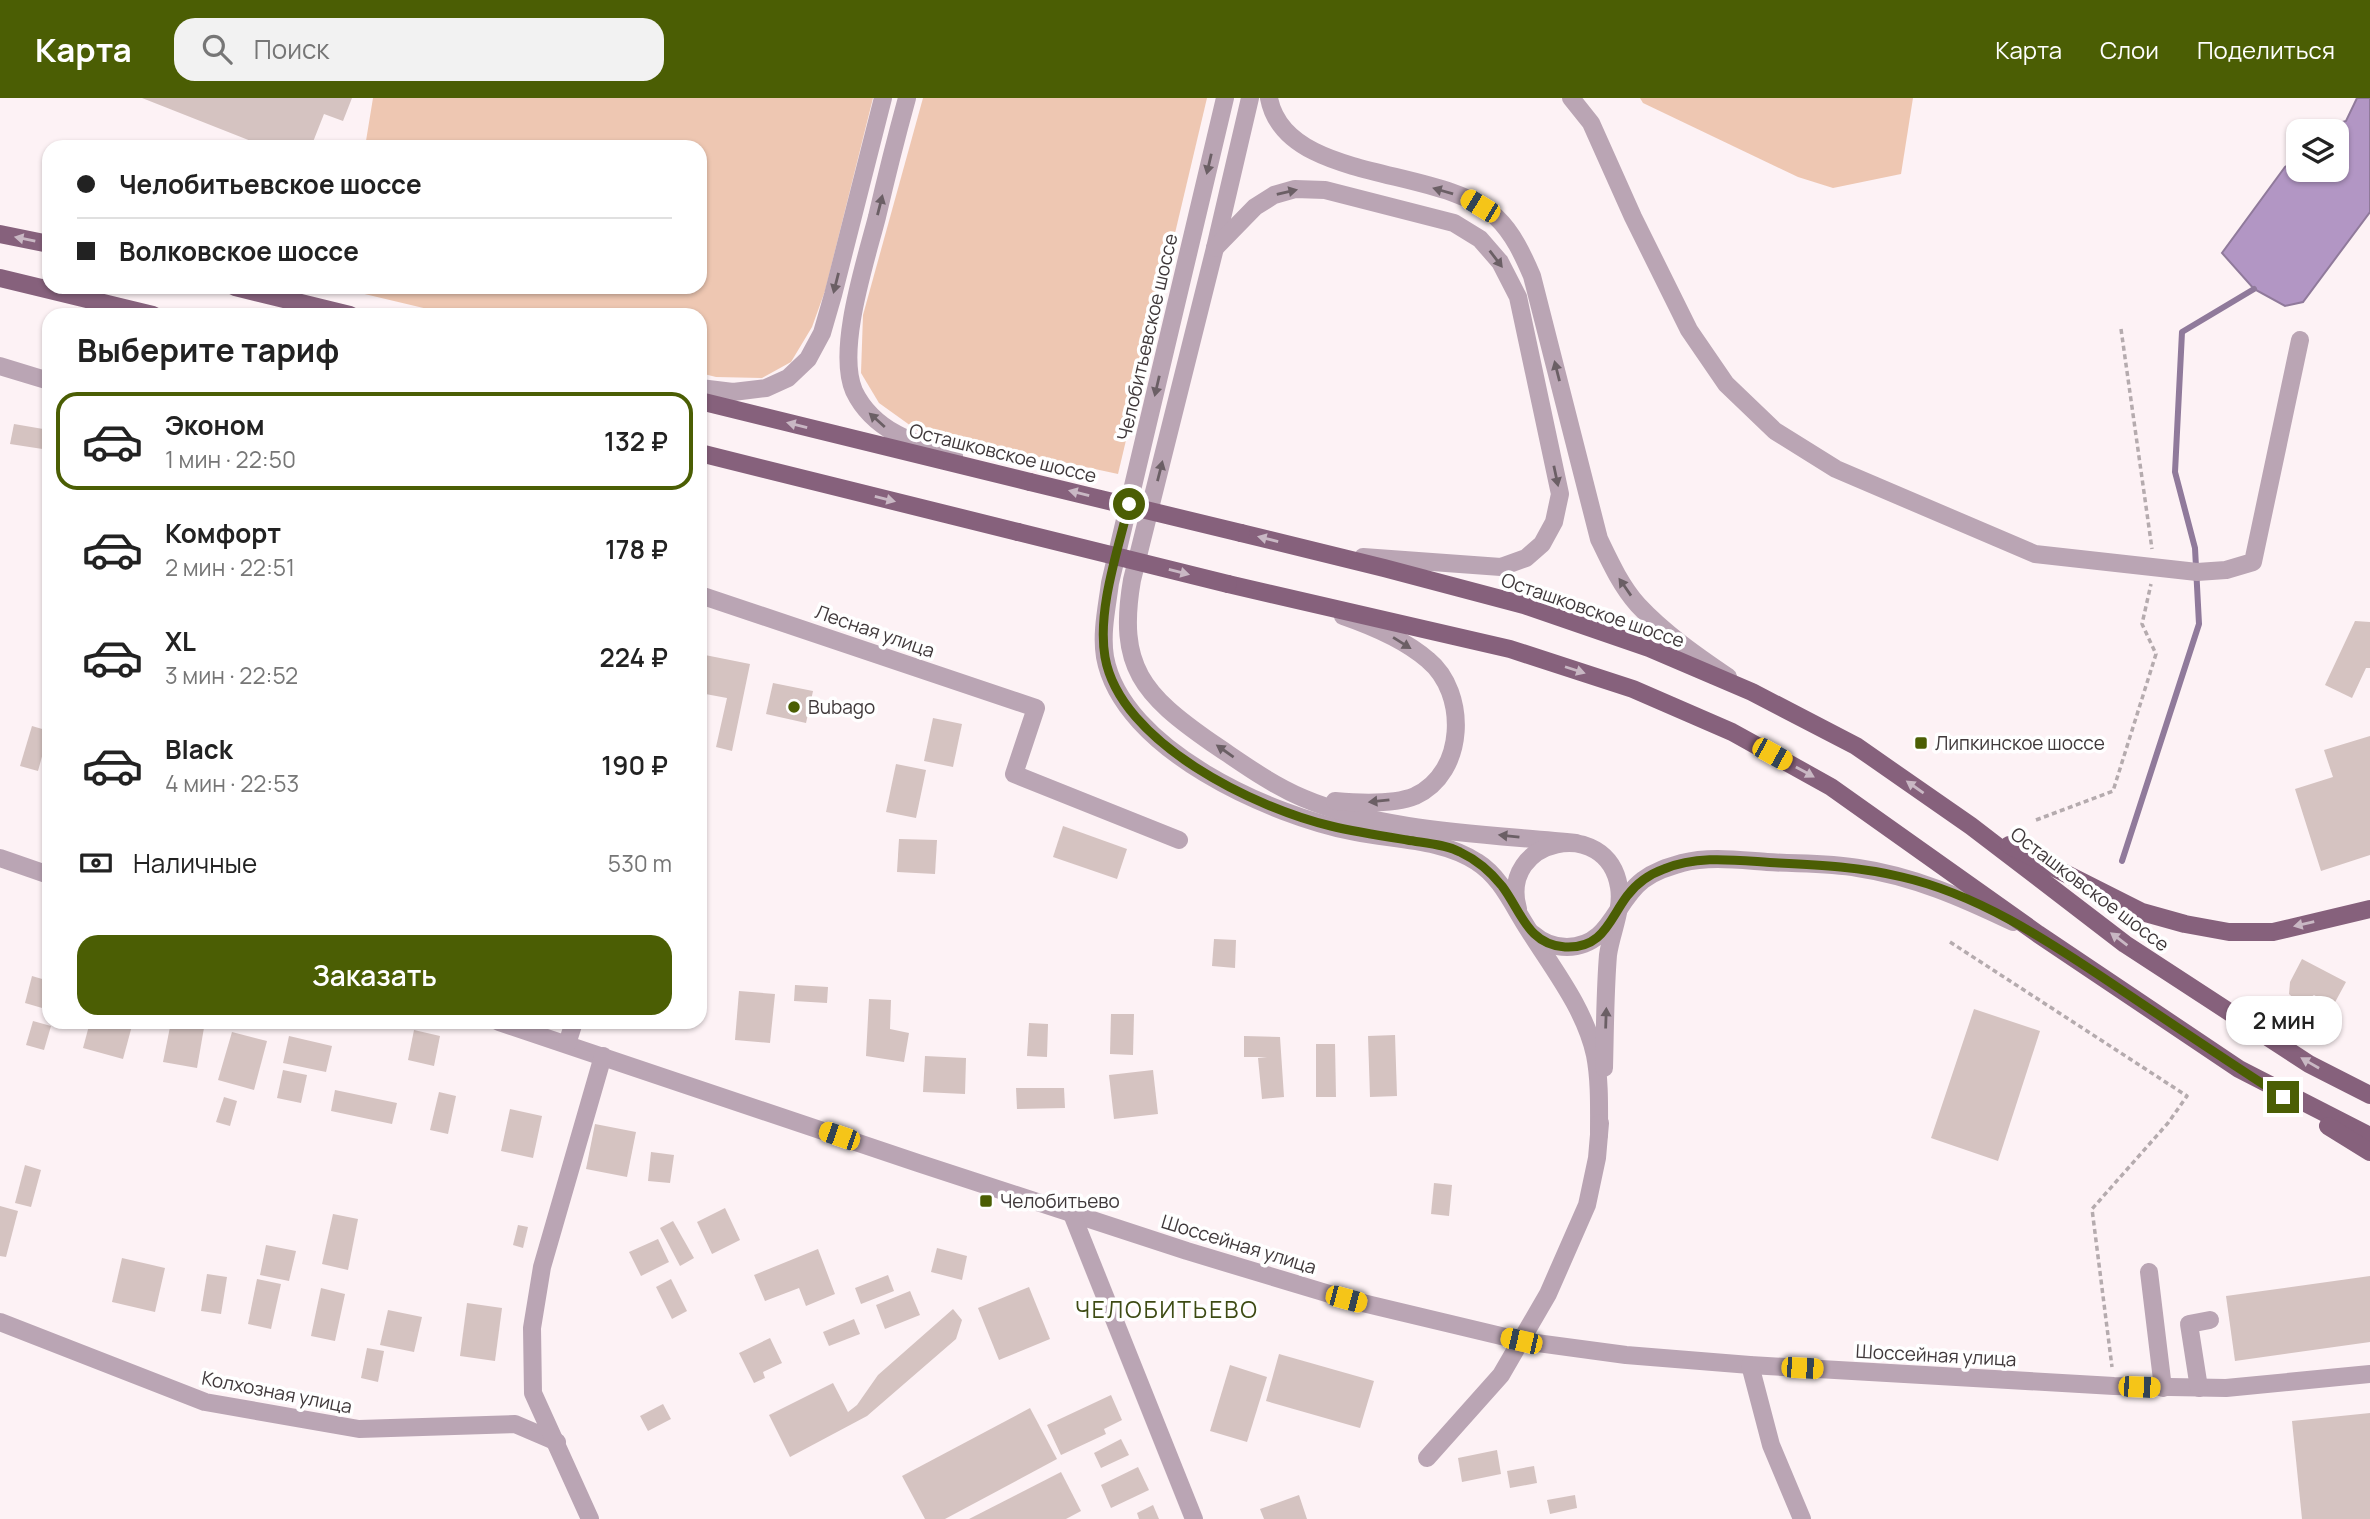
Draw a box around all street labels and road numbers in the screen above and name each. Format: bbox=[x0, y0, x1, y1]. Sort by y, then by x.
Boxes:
street label: Челобитьевское шоссе bbox=[1110, 231, 1184, 443]
street label: Осташковское шоссе bbox=[907, 417, 1099, 489]
street label: Осташковское шоссе bbox=[1498, 566, 1688, 654]
street label: Лесная улица bbox=[812, 598, 938, 664]
street label: Осташковское шоссе bbox=[2005, 821, 2175, 957]
street label: Шоссейная улица bbox=[1158, 1208, 1320, 1280]
street label: Шоссейная улица bbox=[1855, 1338, 2017, 1372]
street label: Колхозная улица bbox=[200, 1365, 354, 1419]

